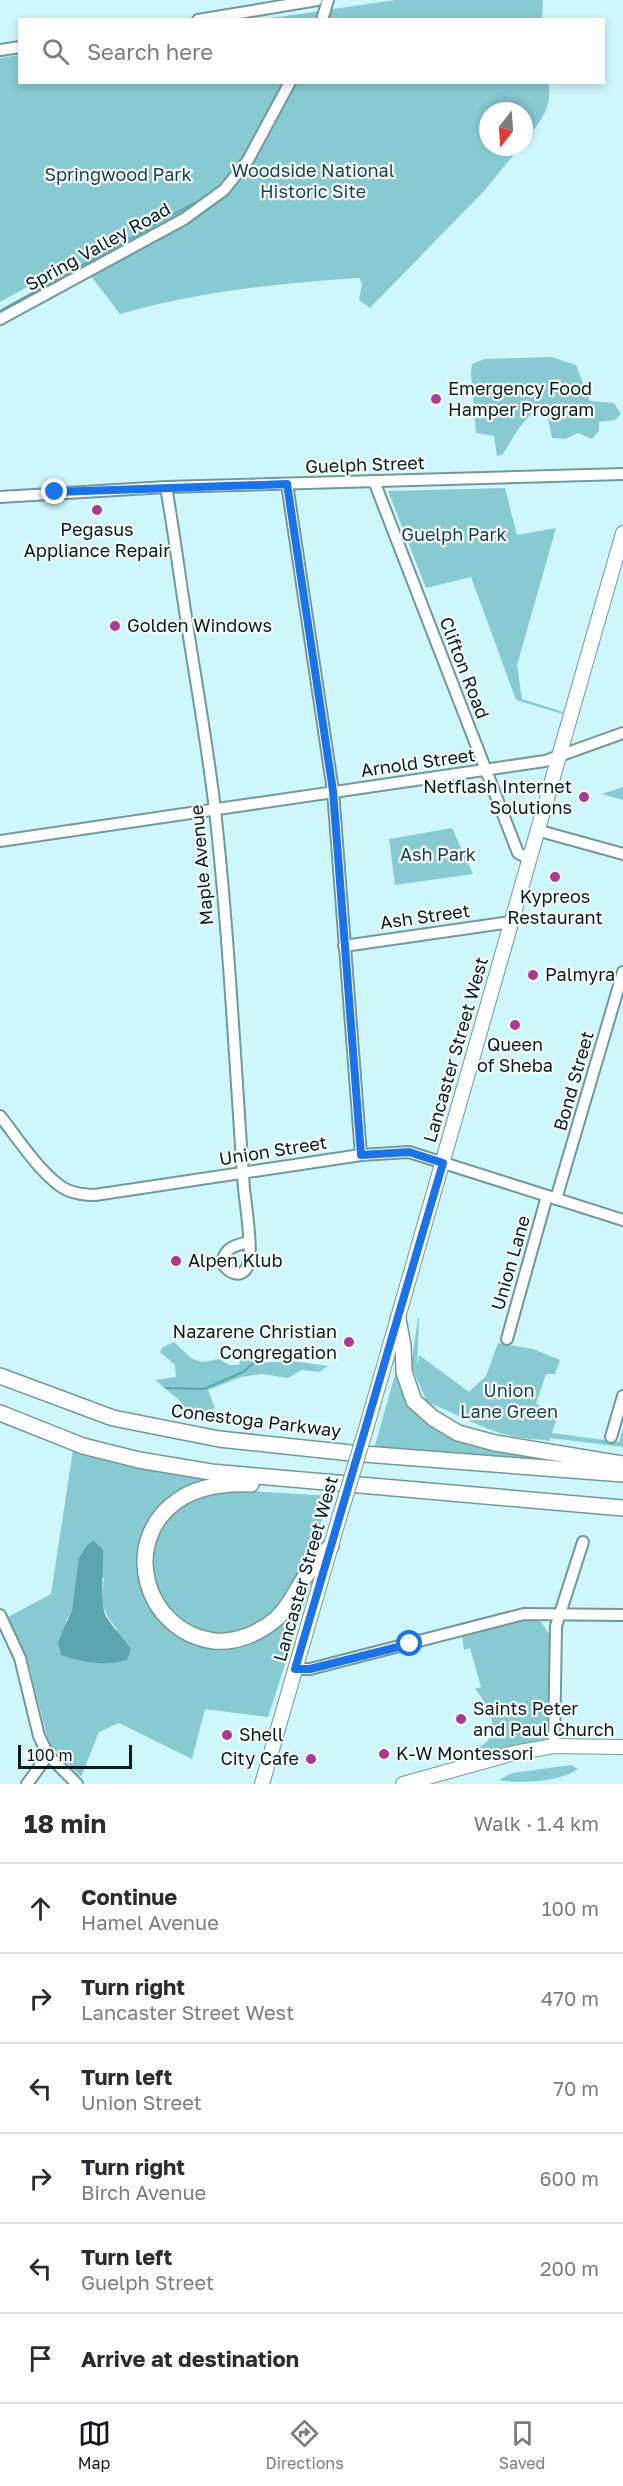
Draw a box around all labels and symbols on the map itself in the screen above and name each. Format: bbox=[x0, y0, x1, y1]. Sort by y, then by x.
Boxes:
north arrow bbox=[479, 102, 533, 156]
park label: Woodside National Historic Site bbox=[231, 159, 395, 202]
park label: Springwood Park bbox=[44, 163, 192, 185]
street label: Spring Valley Road bbox=[21, 197, 174, 295]
place label: Emergency Food Hamper Program bbox=[448, 377, 594, 420]
marker: Emergency Food Hamper Program bbox=[429, 392, 443, 406]
street label: Guelph Street bbox=[305, 451, 425, 477]
route end bbox=[41, 478, 67, 504]
marker: Pegasus Appliance Repair bbox=[90, 503, 104, 517]
place label: Pegasus Appliance Repair bbox=[24, 518, 170, 561]
park label: Guelph Park bbox=[401, 523, 507, 545]
place label: Golden Windows bbox=[127, 614, 272, 636]
street label: Clifton Road bbox=[435, 614, 494, 722]
marker: Golden Windows bbox=[108, 619, 122, 633]
street label: Arnold Street bbox=[359, 743, 477, 781]
place label: Netflash Internet Solutions bbox=[423, 775, 572, 818]
marker: Netflash Internet Solutions bbox=[577, 790, 591, 804]
street label: Maple Avenue bbox=[185, 804, 217, 926]
park label: Ash Park bbox=[400, 843, 476, 865]
marker: Kypreos Restaurant bbox=[548, 870, 562, 884]
place label: Kypreos Restaurant bbox=[507, 885, 603, 928]
street label: Ash Street bbox=[379, 899, 471, 933]
street label: Lancaster Street West bbox=[418, 954, 492, 1145]
place label: Palmyra bbox=[545, 963, 615, 985]
marker: Palmyra bbox=[526, 968, 540, 982]
marker: Queen of Sheba bbox=[508, 1018, 522, 1032]
street label: Bond Street bbox=[548, 1028, 598, 1133]
place label: Queen of Sheba bbox=[477, 1033, 553, 1076]
street label: Union Street bbox=[217, 1131, 328, 1169]
street label: Union Lane bbox=[486, 1213, 534, 1313]
place label: Alpen Klub bbox=[188, 1249, 283, 1271]
marker: Alpen Klub bbox=[169, 1254, 183, 1268]
place label: Nazarene Christian Congregation bbox=[173, 1320, 337, 1363]
marker: Nazarene Christian Congregation bbox=[342, 1335, 356, 1349]
park label: Union Lane Green bbox=[460, 1379, 558, 1422]
street label: Conestoga Parkway bbox=[170, 1399, 342, 1441]
street label: Lancaster Street West bbox=[268, 1473, 342, 1664]
route start bbox=[396, 1630, 422, 1656]
place label: Saints Peter and Paul Church bbox=[473, 1697, 615, 1740]
marker: Saints Peter and Paul Church bbox=[454, 1712, 468, 1726]
place label: Shell bbox=[239, 1723, 284, 1745]
marker: Shell bbox=[220, 1728, 234, 1742]
scale bar bbox=[18, 1742, 132, 1770]
place label: K-W Montessori bbox=[396, 1742, 534, 1764]
place label: City Cafe bbox=[221, 1747, 299, 1769]
marker: K-W Montessori bbox=[377, 1747, 391, 1761]
marker: City Cafe bbox=[304, 1752, 318, 1766]

